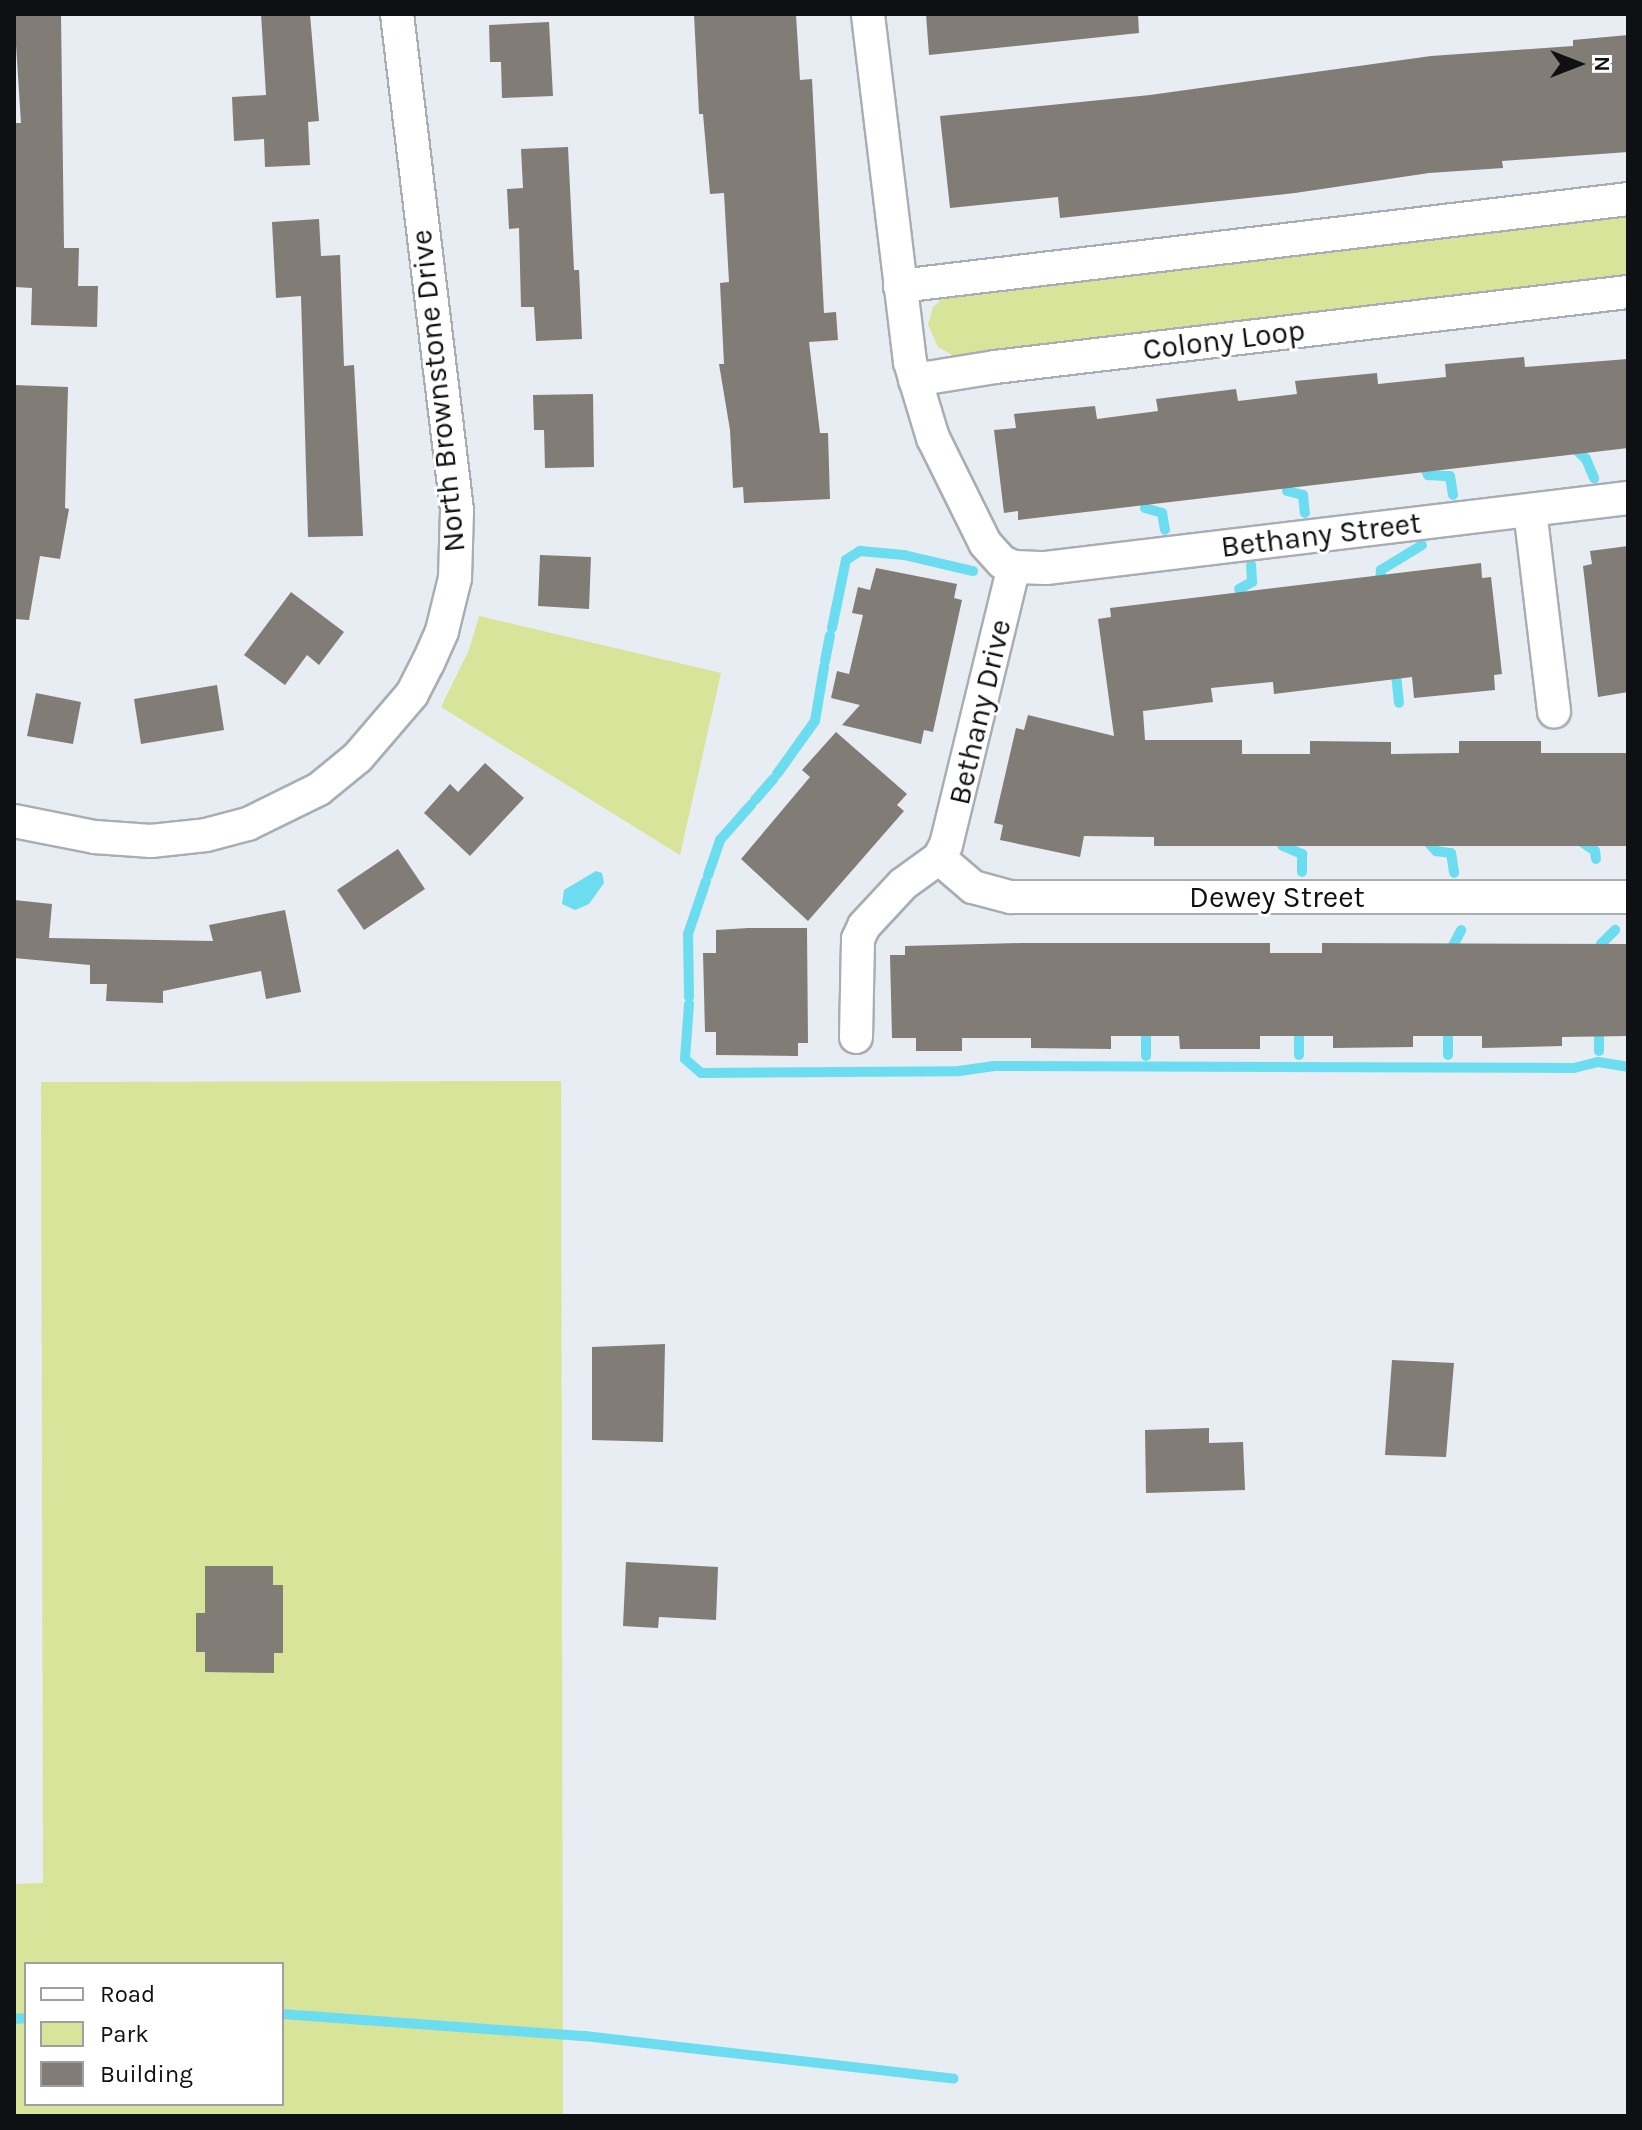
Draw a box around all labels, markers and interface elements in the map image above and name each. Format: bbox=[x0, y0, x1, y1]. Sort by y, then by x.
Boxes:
north arrow bbox=[1538, 24, 1618, 104]
text: N bbox=[1589, 56, 1615, 72]
street label: North Brownstone Drive bbox=[403, 228, 473, 554]
street label: Colony Loop bbox=[1141, 312, 1307, 368]
street label: Bethany Street bbox=[1219, 505, 1423, 565]
street label: Bethany Drive bbox=[941, 616, 1019, 808]
street label: Dewey Street bbox=[1189, 879, 1365, 915]
legend bbox=[24, 1962, 284, 2106]
text: Road bbox=[100, 1980, 155, 2008]
text: Park bbox=[100, 2020, 149, 2048]
text: Building bbox=[100, 2060, 193, 2088]

